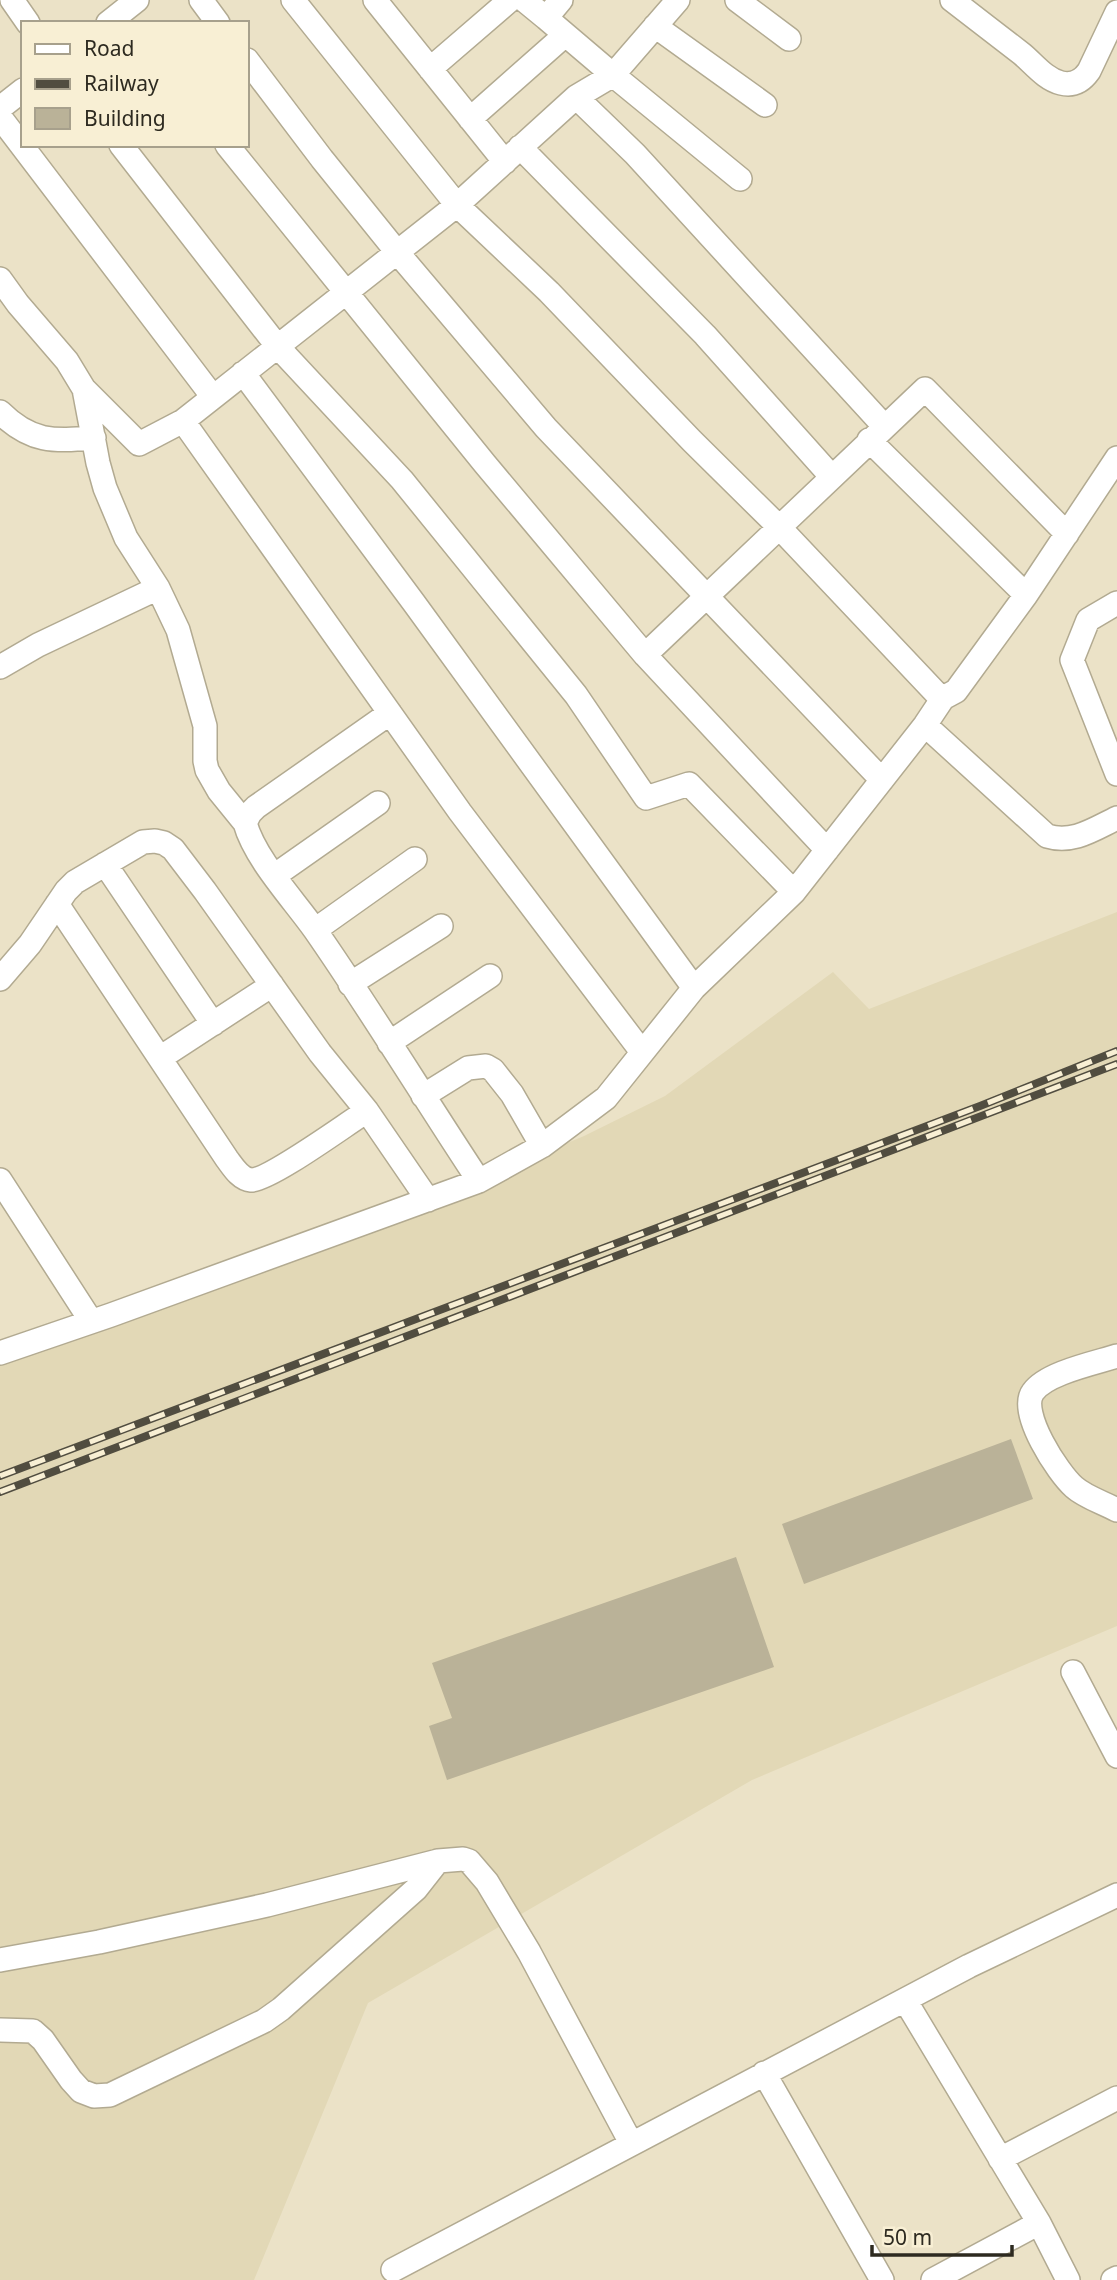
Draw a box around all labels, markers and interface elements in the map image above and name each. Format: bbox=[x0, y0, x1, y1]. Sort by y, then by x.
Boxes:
legend bbox=[21, 21, 248, 147]
text: Road bbox=[84, 34, 134, 62]
text: Railway bbox=[84, 69, 159, 97]
text: Building bbox=[84, 104, 166, 132]
scale bar bbox=[872, 2214, 1012, 2258]
text: 50 m bbox=[883, 2223, 932, 2251]

